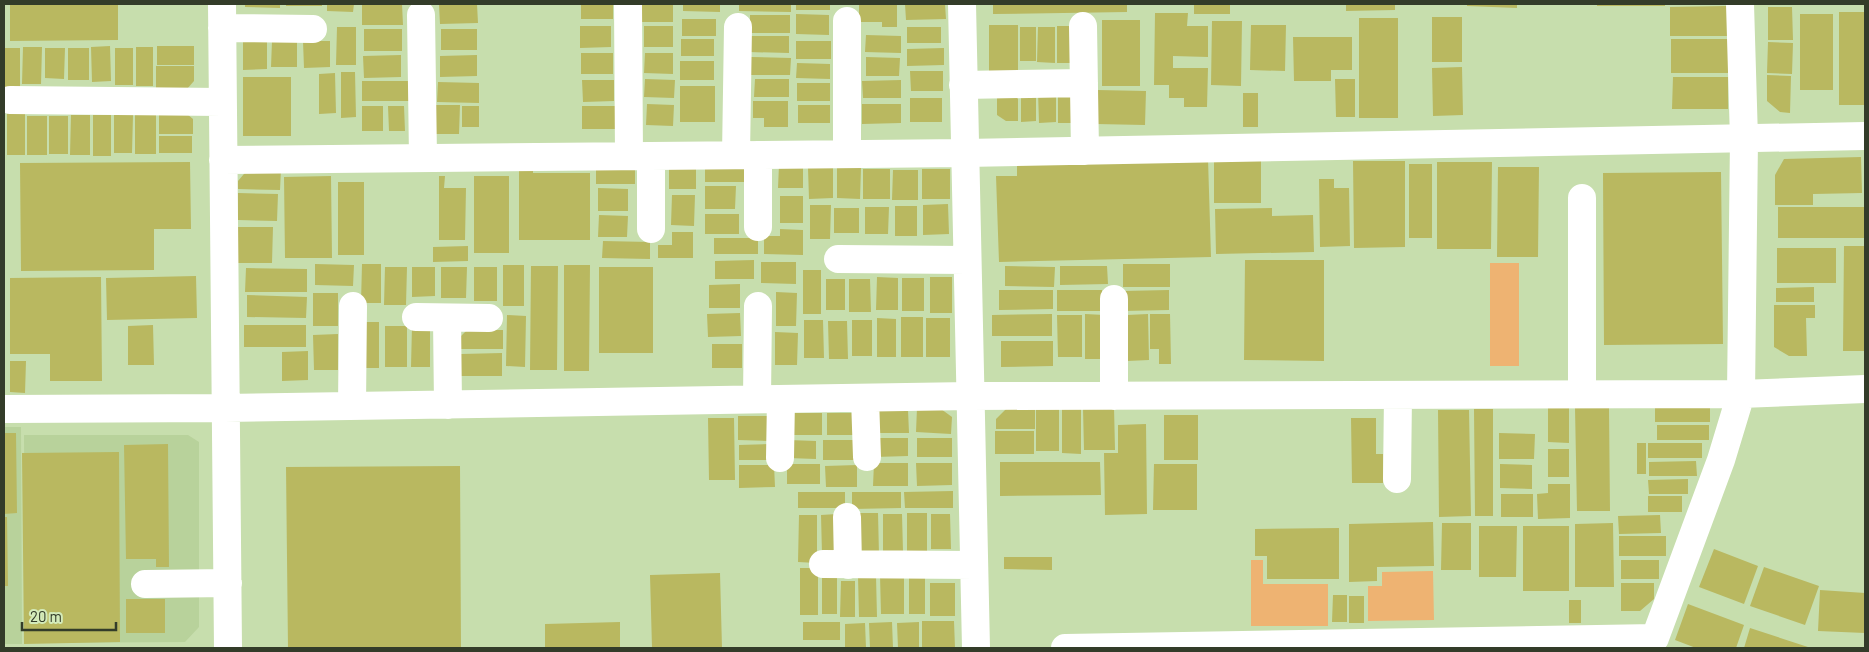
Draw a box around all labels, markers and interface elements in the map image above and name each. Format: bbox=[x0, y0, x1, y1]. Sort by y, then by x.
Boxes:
scale bar bbox=[22, 600, 116, 632]
text: 20 m bbox=[30, 607, 62, 625]

